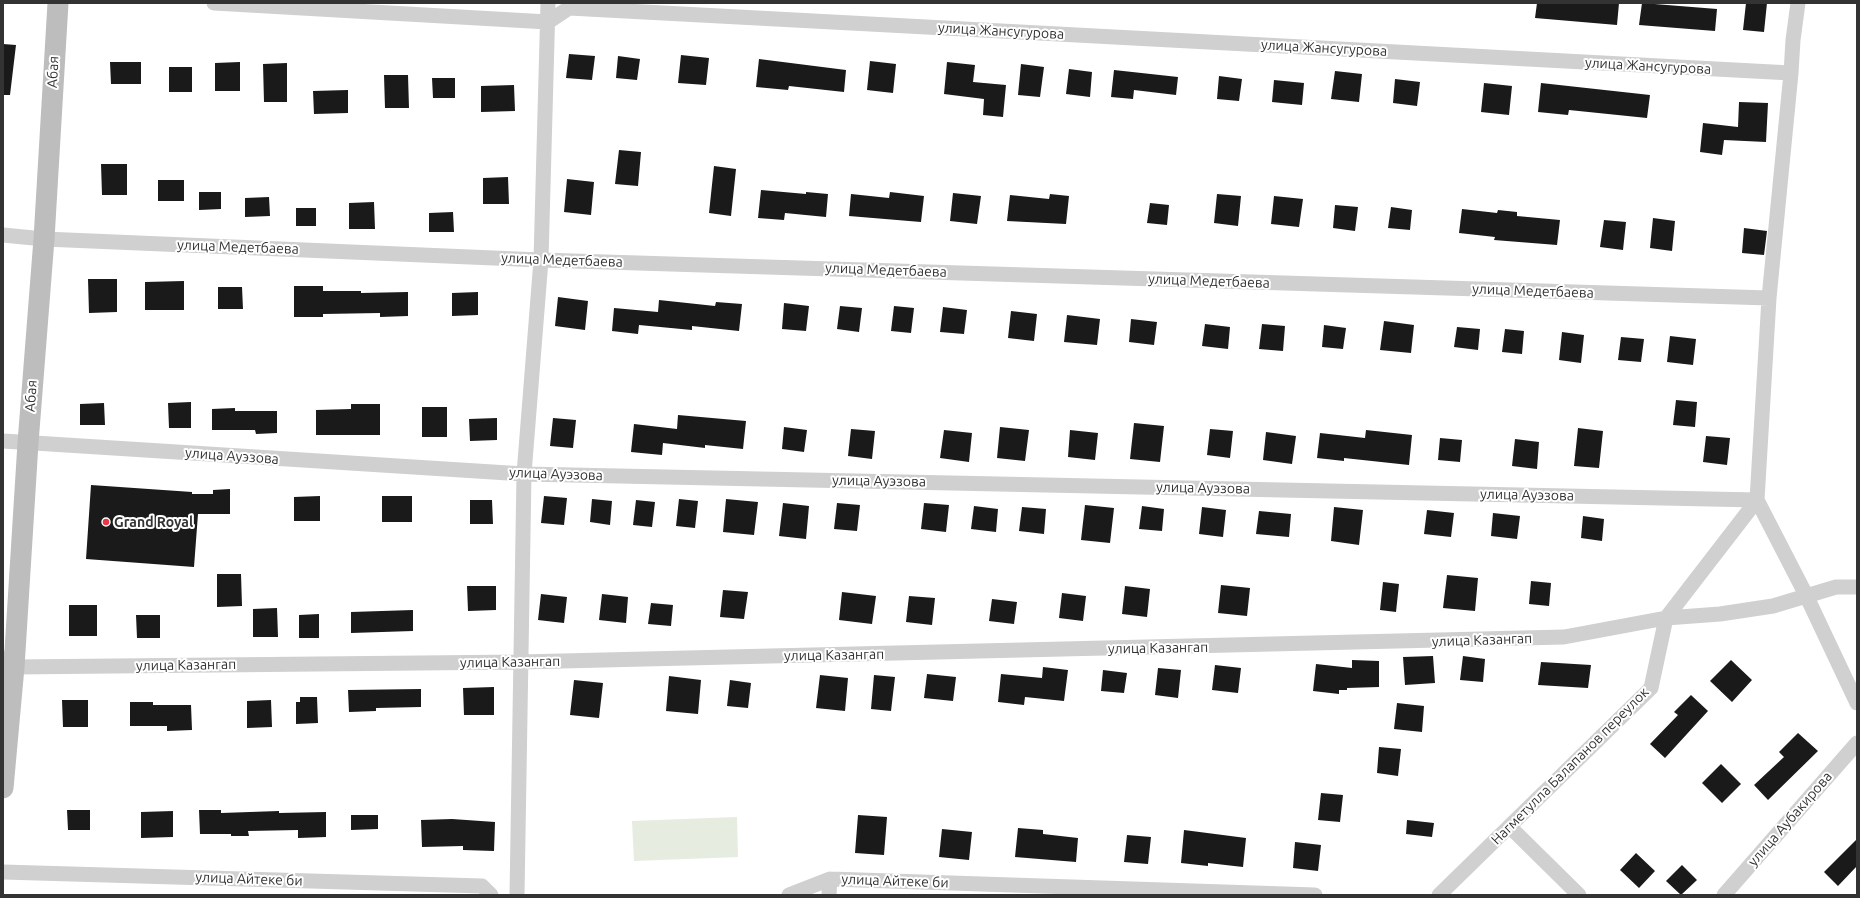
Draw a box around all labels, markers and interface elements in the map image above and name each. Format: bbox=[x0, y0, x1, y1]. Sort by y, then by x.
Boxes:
street label: улица Жансугурова bbox=[937, 19, 1065, 43]
street label: улица Жансугурова bbox=[1260, 36, 1388, 60]
street label: улица Жансугурова bbox=[1584, 54, 1712, 78]
street label: Абая bbox=[44, 56, 62, 88]
street label: улица Медетбаева bbox=[177, 236, 299, 258]
street label: улица Медетбаева bbox=[501, 249, 623, 271]
street label: улица Медетбаева bbox=[825, 259, 947, 281]
street label: улица Медетбаева bbox=[1148, 270, 1270, 292]
street label: улица Медетбаева bbox=[1472, 280, 1594, 302]
street label: Абая bbox=[22, 379, 40, 413]
street label: улица Ауэзова bbox=[185, 444, 279, 468]
street label: улица Ауэзова bbox=[509, 464, 603, 484]
street label: улица Ауэзова bbox=[832, 472, 926, 490]
street label: улица Ауэзова bbox=[1156, 479, 1250, 497]
street label: улица Ауэзова bbox=[1480, 486, 1574, 504]
place label: Grand Royal bbox=[114, 514, 193, 530]
marker: Grand Royal bbox=[101, 517, 111, 527]
street label: улица Казангап bbox=[1432, 630, 1532, 650]
street label: улица Казангап bbox=[1108, 639, 1208, 657]
street label: улица Казангап bbox=[784, 646, 884, 664]
street label: улица Казангап bbox=[460, 653, 560, 671]
street label: улица Казангап bbox=[136, 656, 236, 674]
street label: Нагметулла Балапанов переулок bbox=[1488, 684, 1652, 848]
street label: улица Аубакирова bbox=[1744, 768, 1836, 870]
street label: улица Айтеке би bbox=[195, 869, 303, 889]
street label: улица Айтеке би bbox=[841, 871, 949, 891]

